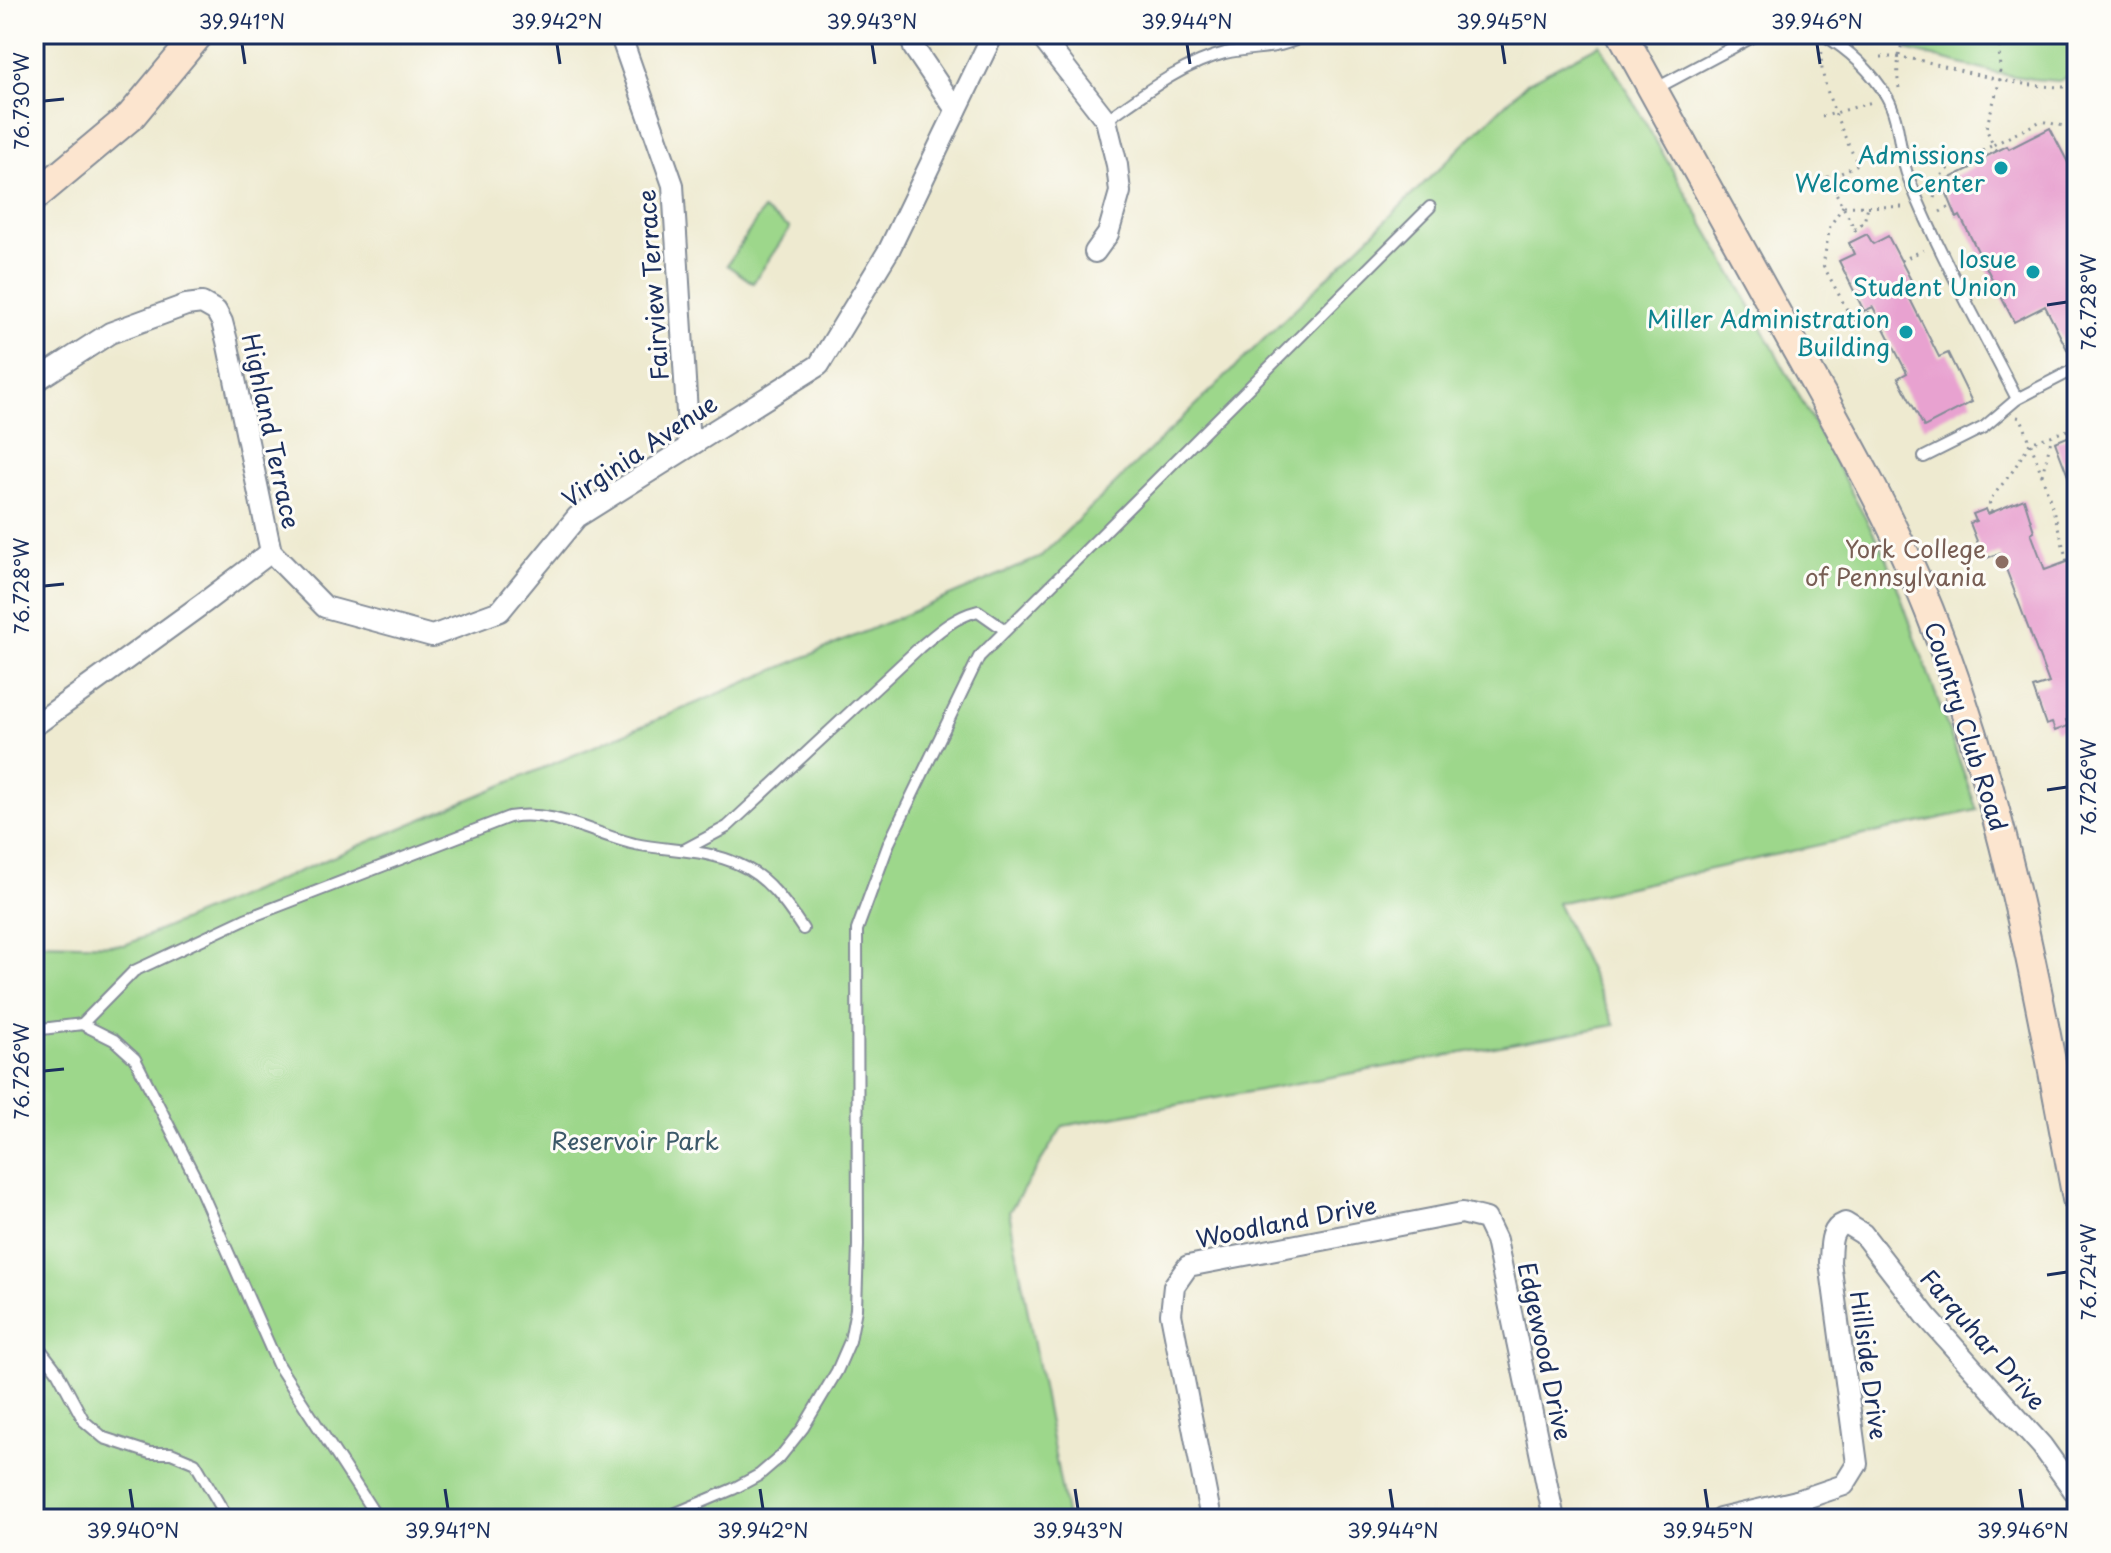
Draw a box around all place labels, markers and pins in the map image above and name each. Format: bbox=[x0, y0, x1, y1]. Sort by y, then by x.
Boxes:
place label: Admissions Welcome Center bbox=[1795, 136, 1986, 200]
marker: Admissions Welcome Center bbox=[1992, 159, 2010, 177]
place label: Iosue Student Union bbox=[1853, 240, 2017, 304]
marker: Iosue Student Union bbox=[2024, 263, 2042, 281]
place label: Miller Administration Building bbox=[1647, 300, 1890, 364]
marker: Miller Administration Building bbox=[1897, 323, 1915, 341]
place label: York College of Pennsylvania bbox=[1805, 530, 1986, 594]
marker: York College of Pennsylvania bbox=[1993, 553, 2011, 571]

